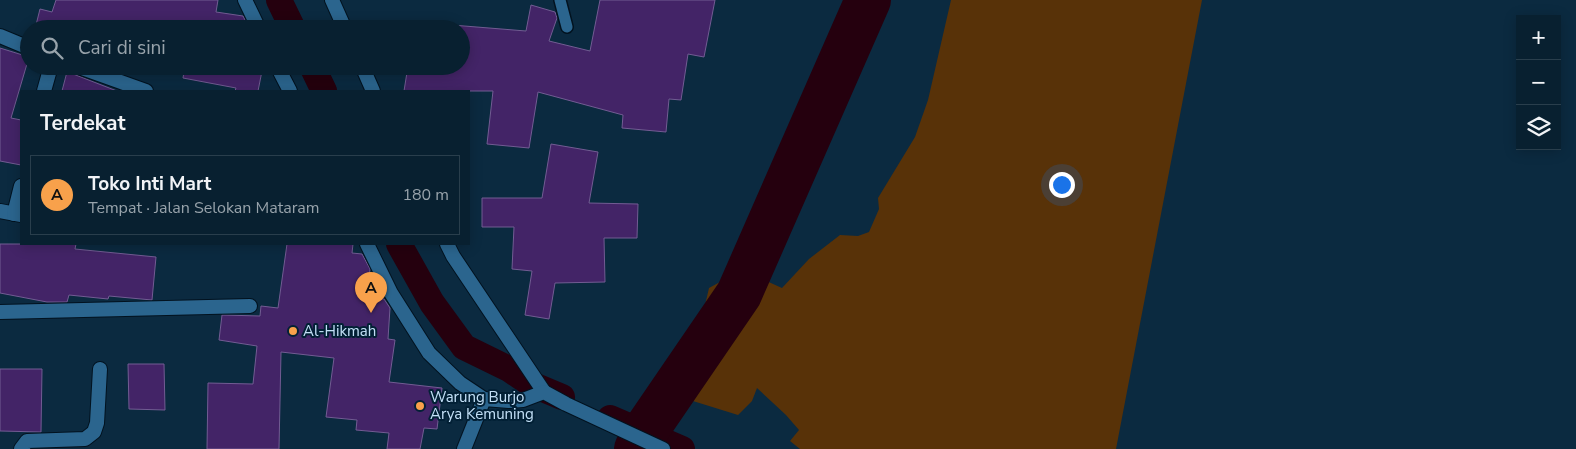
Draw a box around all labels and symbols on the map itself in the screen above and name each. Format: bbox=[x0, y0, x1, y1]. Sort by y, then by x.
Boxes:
your location bbox=[1049, 172, 1075, 198]
pin: A bbox=[355, 272, 387, 313]
place label: Al-Hikmah bbox=[303, 321, 376, 341]
marker: Al-Hikmah bbox=[287, 325, 299, 337]
place label: Warung Burjo Arya Kemuning bbox=[430, 387, 534, 424]
marker: Warung Burjo Arya Kemuning bbox=[414, 400, 426, 412]

